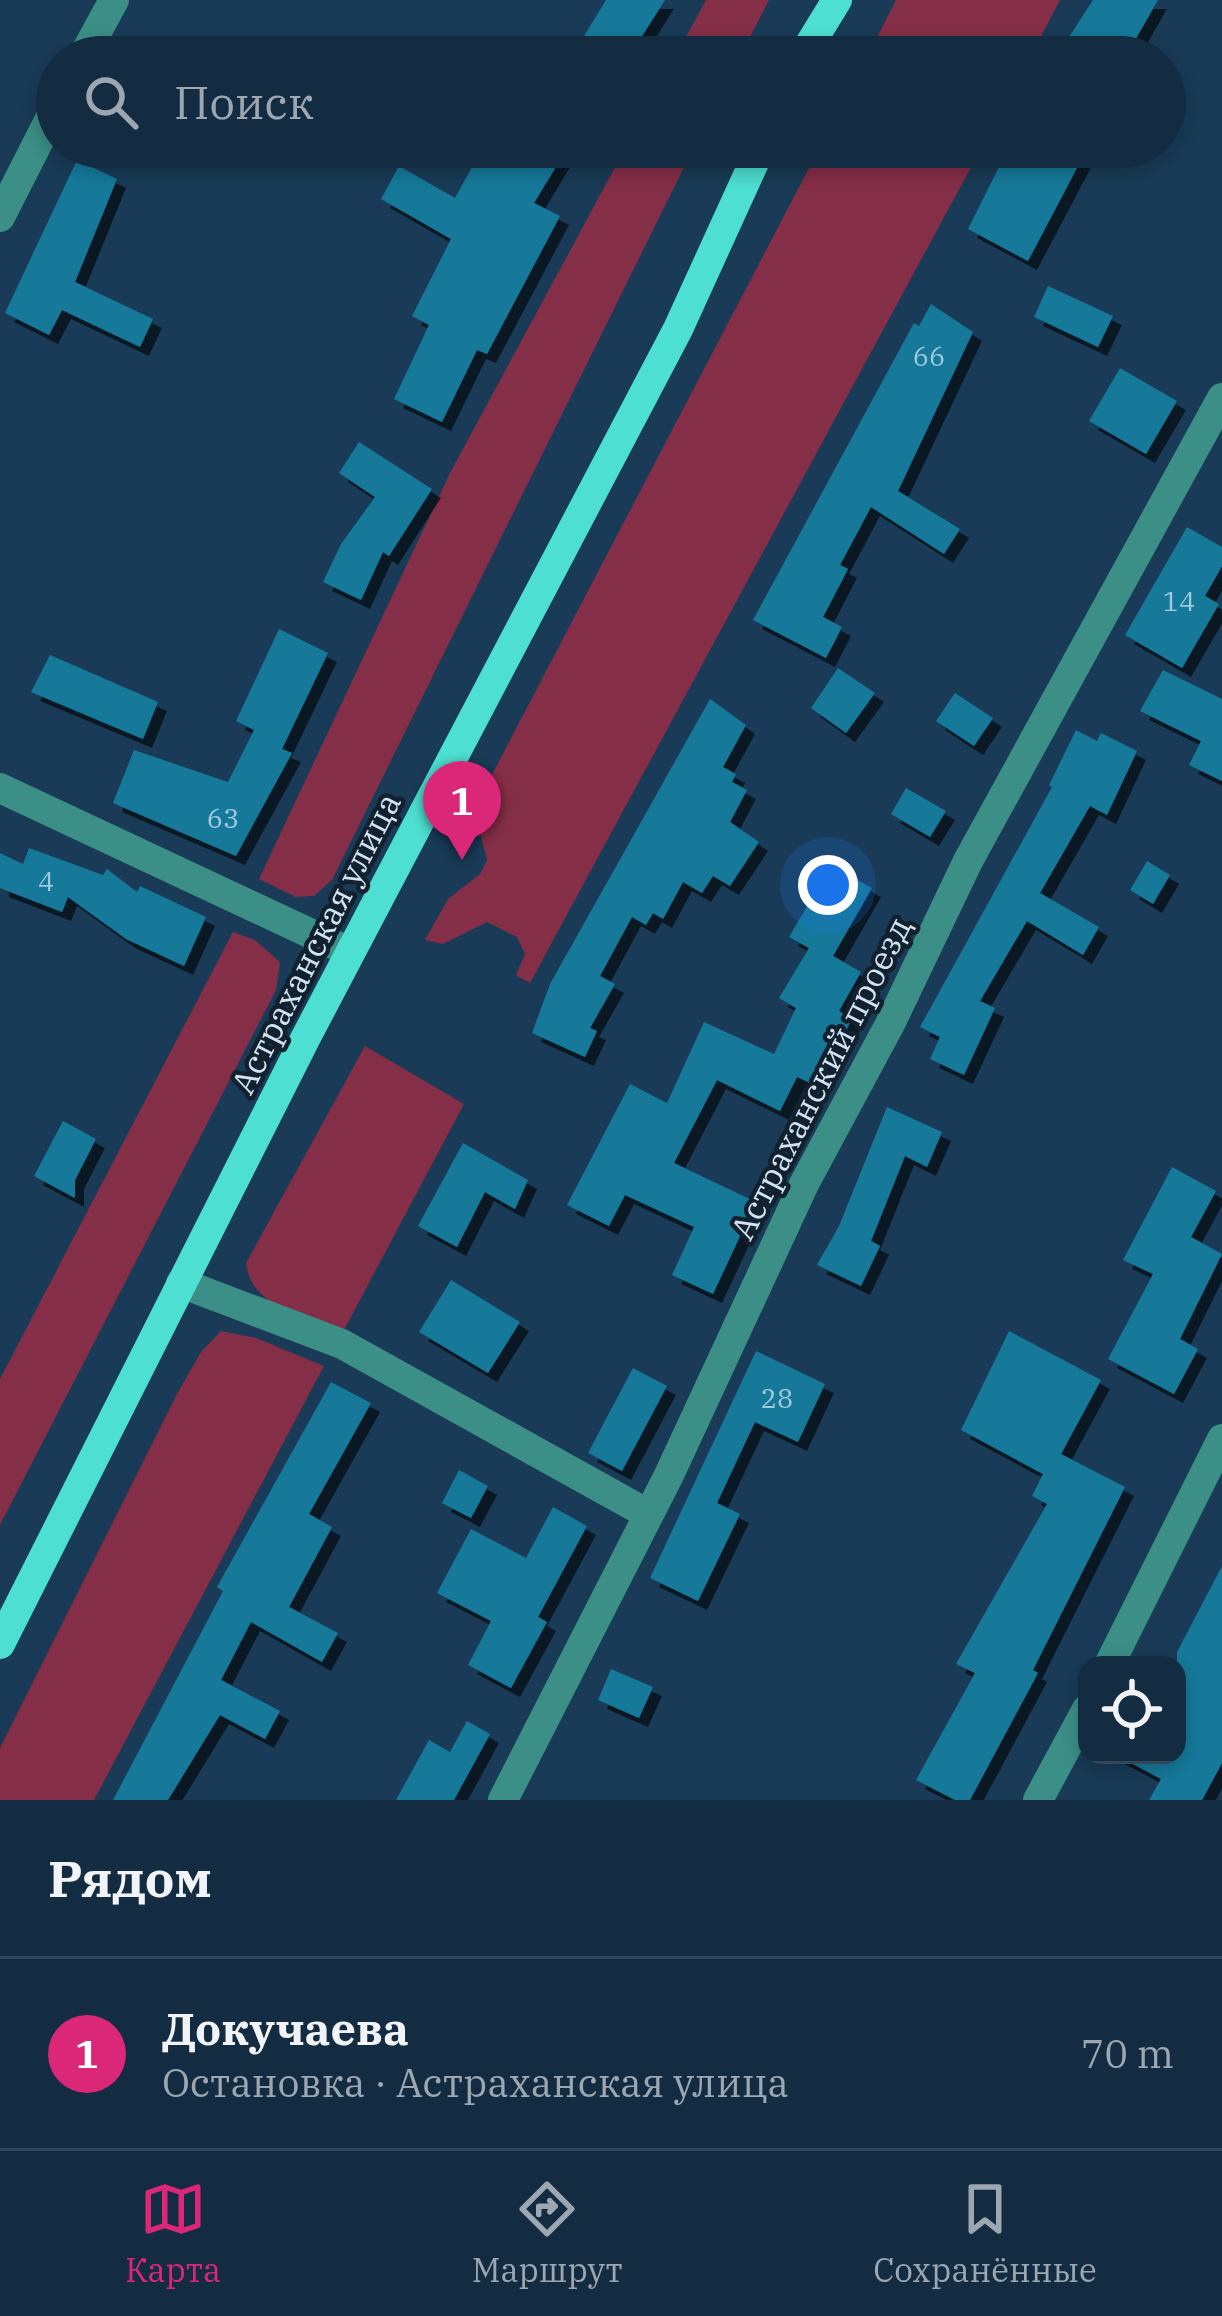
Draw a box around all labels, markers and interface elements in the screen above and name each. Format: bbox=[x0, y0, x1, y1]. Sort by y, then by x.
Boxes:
search box bbox=[36, 36, 1186, 168]
icon: search bbox=[78, 69, 144, 135]
text: Поиск bbox=[174, 73, 314, 131]
house number: 66 bbox=[913, 338, 945, 373]
house number: 14 bbox=[1163, 583, 1195, 618]
pin: 1 bbox=[423, 761, 501, 860]
street label: Астраханская улица bbox=[220, 785, 410, 1101]
house number: 63 bbox=[207, 800, 239, 835]
your location bbox=[798, 855, 858, 915]
house number: 4 bbox=[38, 863, 54, 898]
street label: Астраханский проезд bbox=[720, 909, 920, 1247]
house number: 28 bbox=[761, 1380, 793, 1415]
map controls bbox=[1078, 1656, 1186, 1764]
button: locate bbox=[1078, 1656, 1186, 1764]
text: Рядом bbox=[48, 1845, 212, 1911]
text: Докучаева bbox=[162, 1999, 409, 2057]
text: 1 bbox=[75, 2028, 99, 2079]
text: 70 m bbox=[1081, 2028, 1174, 2079]
text: Остановка · Астраханская улица bbox=[162, 2057, 789, 2108]
tab: Карта bbox=[125, 2176, 221, 2291]
tab: Маршрут bbox=[472, 2176, 623, 2291]
tab: Сохранённые bbox=[873, 2176, 1097, 2291]

